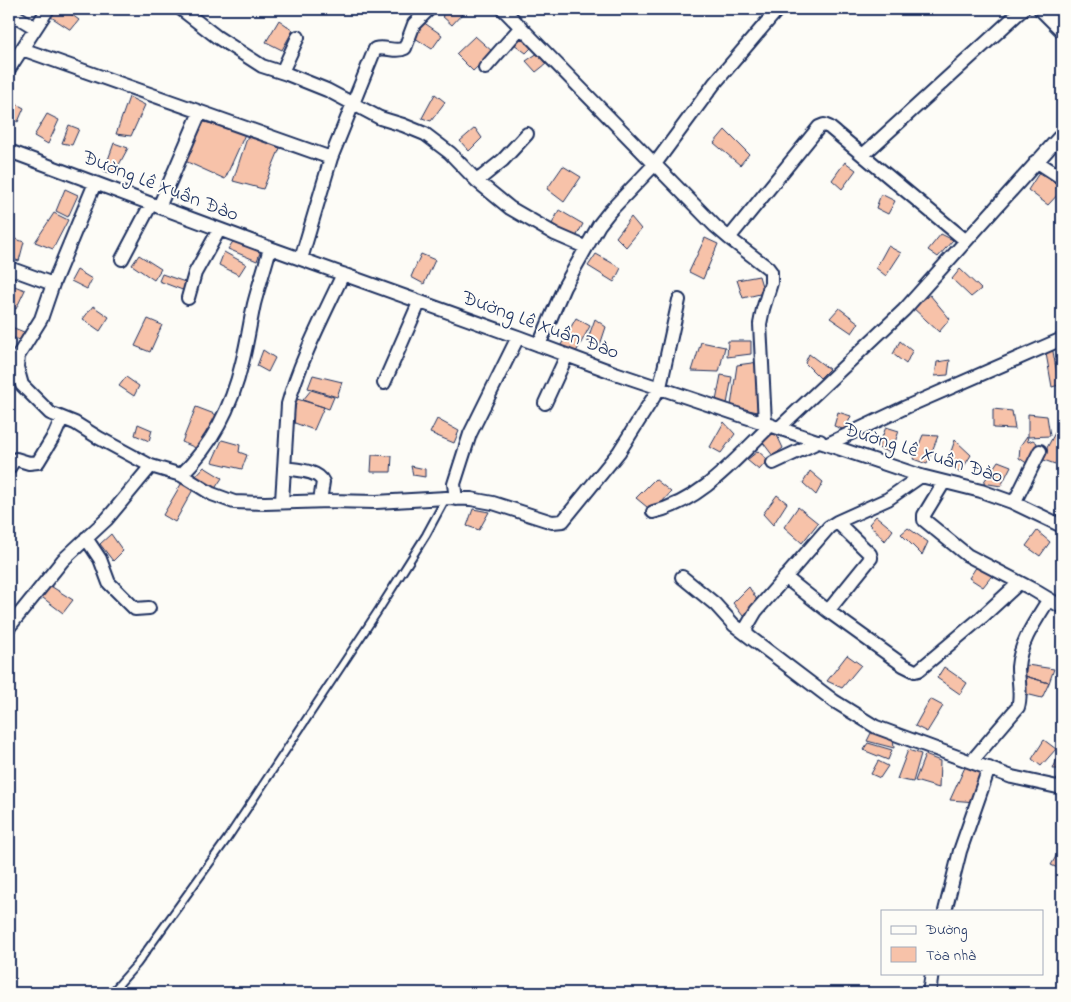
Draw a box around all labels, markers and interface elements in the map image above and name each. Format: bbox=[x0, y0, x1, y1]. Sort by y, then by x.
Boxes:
street label: Đường Lê Xuân Đào bbox=[76, 143, 242, 231]
street label: Đường Lê Xuân Đào bbox=[456, 284, 623, 369]
street label: Đường Lê Xuân Đào bbox=[838, 416, 1006, 493]
legend bbox=[881, 910, 1044, 974]
text: Đường bbox=[925, 919, 968, 942]
text: Tòa nhà bbox=[926, 945, 976, 967]

